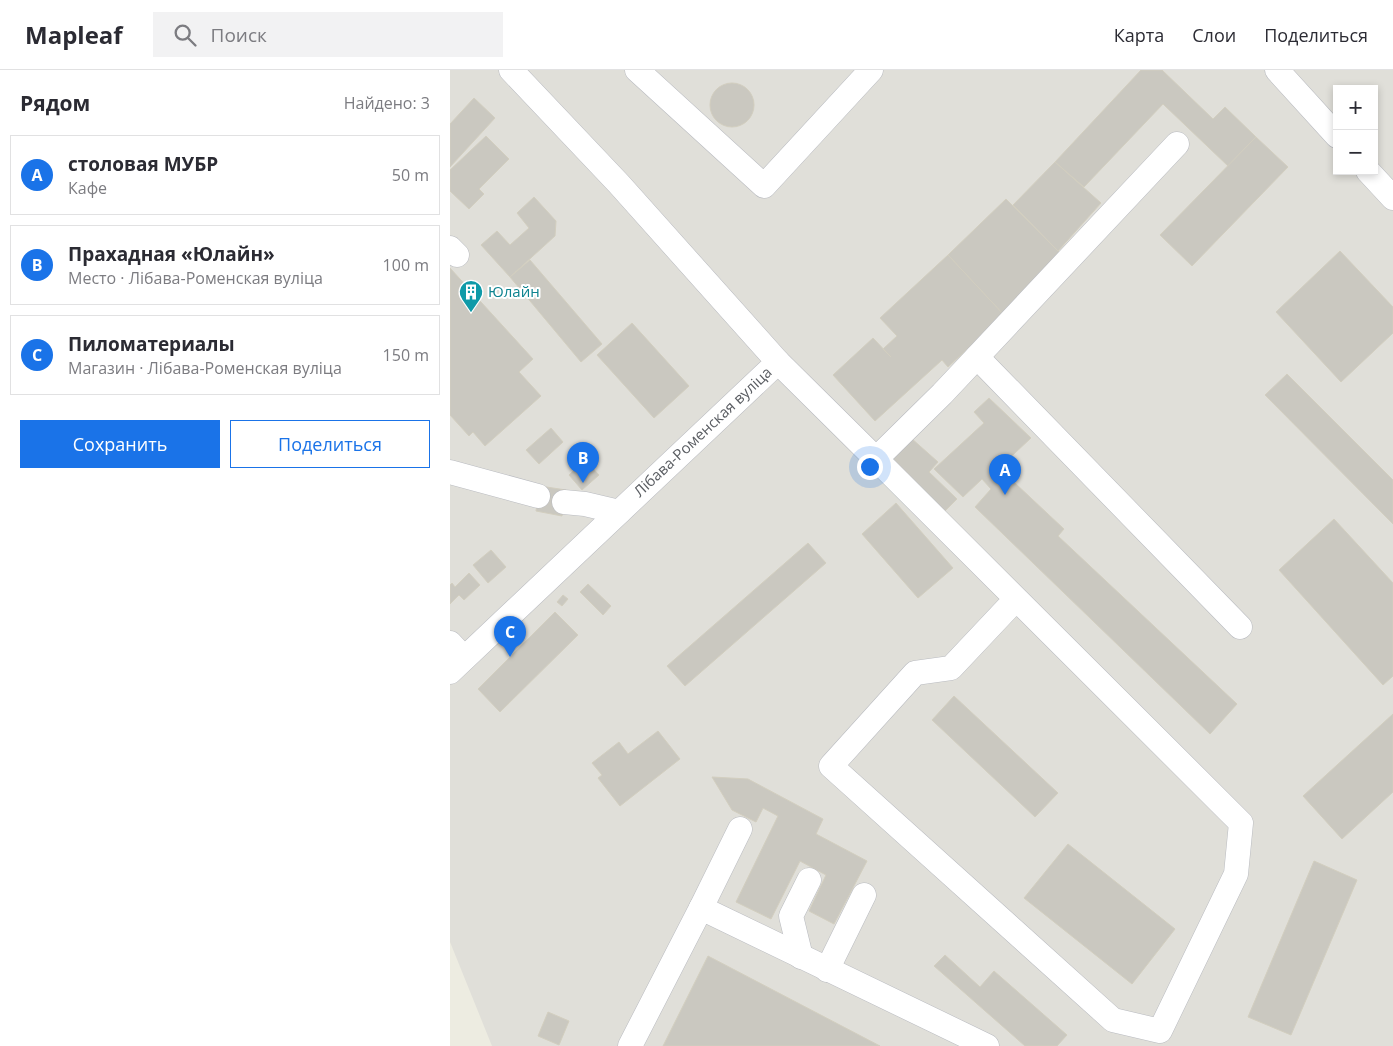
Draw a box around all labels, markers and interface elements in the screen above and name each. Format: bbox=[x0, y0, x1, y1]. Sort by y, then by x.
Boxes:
search box bbox=[153, 12, 503, 57]
text: Mapleaf bbox=[25, 18, 123, 51]
icon: search bbox=[171, 21, 199, 49]
text: Поиск bbox=[211, 22, 267, 48]
text: Карта bbox=[1114, 23, 1164, 47]
text: Слои bbox=[1192, 23, 1236, 47]
text: Поделиться bbox=[1264, 23, 1368, 47]
map controls bbox=[1333, 85, 1378, 175]
button: + bbox=[1333, 85, 1378, 130]
text: Рядом bbox=[20, 89, 90, 117]
text: Найдено: 3 bbox=[344, 92, 430, 114]
button: − bbox=[1333, 130, 1378, 175]
text: столовая МУБР bbox=[68, 151, 218, 177]
text: A bbox=[31, 164, 43, 186]
text: 50 m bbox=[392, 164, 429, 186]
text: Кафе bbox=[68, 177, 107, 199]
text: Прахадная «Юлайн» bbox=[68, 241, 275, 267]
text: B bbox=[32, 254, 42, 276]
text: 100 m bbox=[383, 254, 429, 276]
text: Место · Лібава-Роменская вуліца bbox=[68, 267, 323, 289]
building icon: Юлайн bbox=[458, 279, 484, 313]
place label: Юлайн bbox=[488, 281, 540, 301]
text: Пиломатериалы bbox=[68, 331, 235, 357]
text: C bbox=[32, 344, 42, 366]
text: 150 m bbox=[383, 344, 429, 366]
text: Магазин · Лібава-Роменская вуліца bbox=[68, 357, 342, 379]
street label: Лібава-Роменская вуліца bbox=[629, 362, 776, 501]
button: Сохранить bbox=[20, 420, 220, 468]
button: Поделиться bbox=[230, 420, 430, 468]
pin: B bbox=[567, 442, 599, 483]
your location bbox=[857, 454, 883, 480]
pin: A bbox=[989, 454, 1021, 495]
pin: C bbox=[494, 616, 526, 657]

